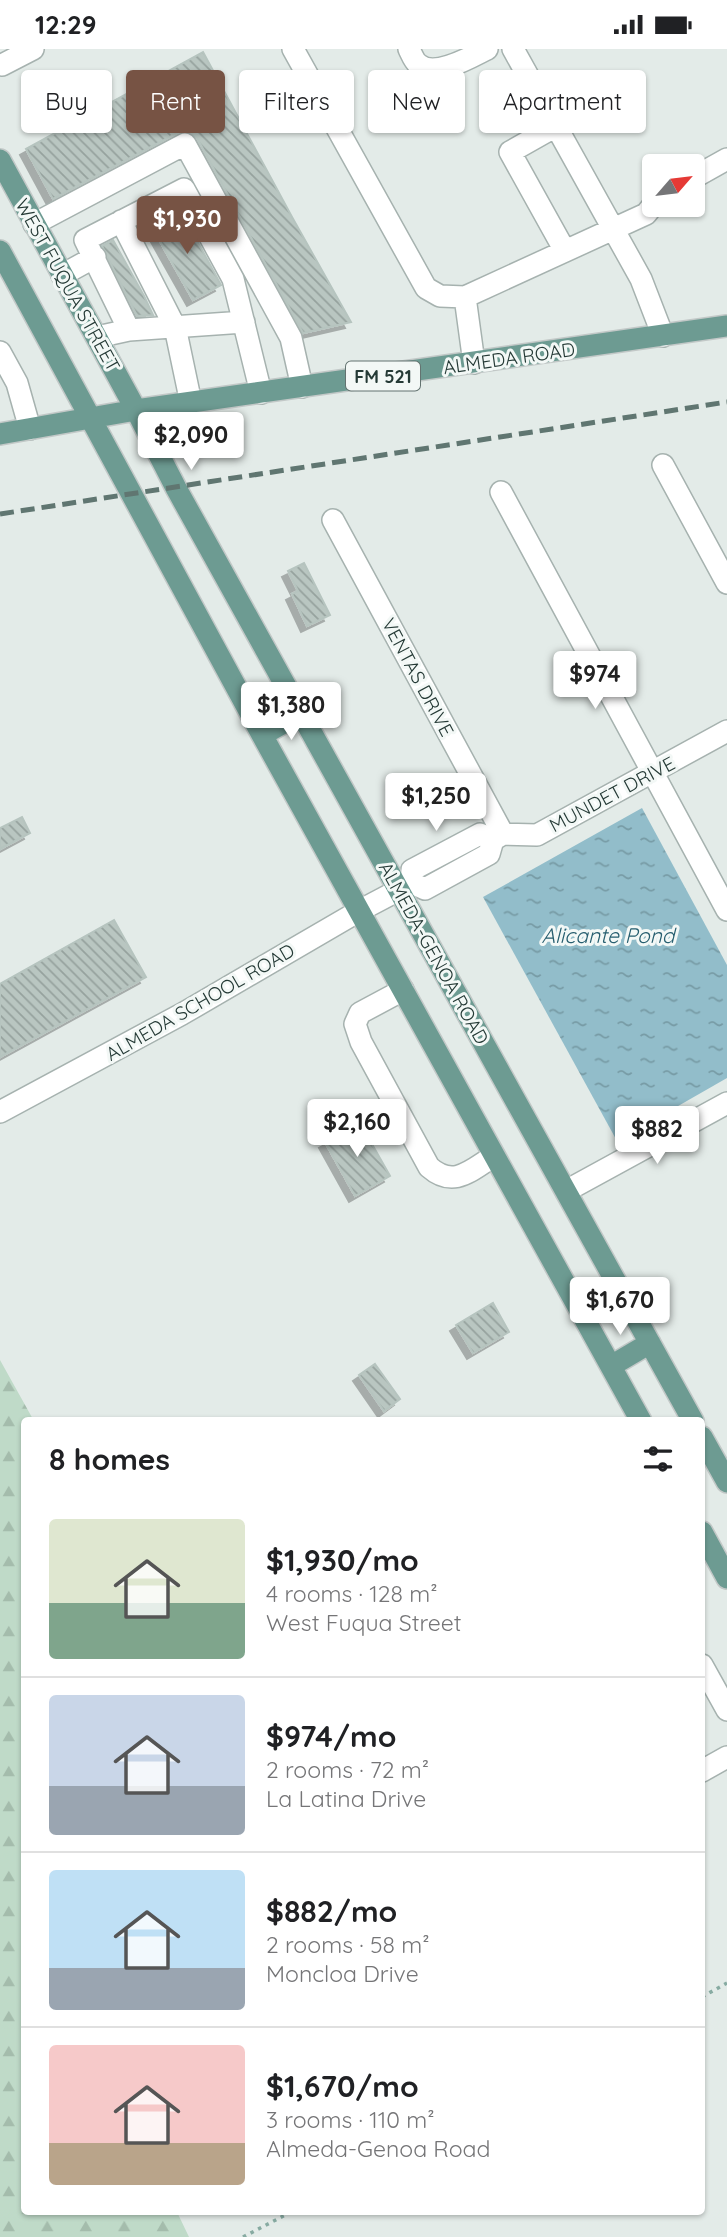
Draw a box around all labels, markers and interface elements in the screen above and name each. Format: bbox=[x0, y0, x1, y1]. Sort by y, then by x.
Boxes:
text: 12:29 bbox=[35, 8, 97, 41]
chip: Buy bbox=[21, 70, 112, 133]
chip: Rent bbox=[126, 70, 225, 133]
chip: Filters bbox=[239, 70, 354, 133]
chip: New bbox=[368, 70, 465, 133]
chip: Apartment bbox=[479, 70, 646, 133]
north arrow bbox=[642, 154, 705, 217]
map controls bbox=[642, 154, 705, 217]
street label: WEST FUQUA STREET bbox=[10, 194, 126, 376]
pin: $1,930 bbox=[130, 197, 244, 256]
text: $1,930 bbox=[153, 204, 221, 233]
street label: ALMEDA ROAD bbox=[442, 337, 576, 379]
road number: FM 521 bbox=[346, 361, 420, 391]
pin: $2,090 bbox=[134, 413, 248, 472]
text: $2,090 bbox=[154, 420, 228, 449]
street label: VENTAS DRIVE bbox=[377, 614, 459, 740]
pin: $974 bbox=[554, 651, 636, 711]
text: $974 bbox=[569, 659, 621, 688]
pin: $1,380 bbox=[234, 683, 348, 742]
text: $1,380 bbox=[257, 690, 325, 719]
street label: MUNDET DRIVE bbox=[545, 751, 679, 837]
pin: $1,250 bbox=[379, 773, 493, 833]
text: $1,250 bbox=[401, 781, 471, 810]
street label: ALMEDA-GENOA ROAD bbox=[374, 858, 494, 1048]
water label: Alicante Pond bbox=[541, 922, 677, 948]
street label: ALMEDA SCHOOL ROAD bbox=[101, 938, 299, 1066]
pin: $2,160 bbox=[300, 1099, 414, 1159]
text: $2,160 bbox=[323, 1107, 391, 1136]
pin: $882 bbox=[616, 1107, 698, 1166]
text: $882 bbox=[631, 1114, 683, 1143]
pin: $1,670 bbox=[563, 1277, 677, 1337]
text: $1,670 bbox=[586, 1285, 654, 1314]
text: 8 homes bbox=[49, 1440, 170, 1478]
icon: filters bbox=[639, 1440, 677, 1478]
text: $1,930/mo bbox=[266, 1541, 419, 1579]
icon: home bbox=[105, 1547, 189, 1631]
text: 4 rooms · 128 m² bbox=[266, 1579, 438, 1608]
text: West Fuqua Street bbox=[266, 1608, 462, 1637]
text: $974/mo bbox=[266, 1717, 396, 1755]
icon: home bbox=[105, 1723, 189, 1807]
text: 2 rooms · 72 m² bbox=[266, 1755, 429, 1784]
text: La Latina Drive bbox=[266, 1784, 426, 1813]
text: $882/mo bbox=[266, 1892, 397, 1930]
icon: home bbox=[105, 1898, 189, 1982]
text: 2 rooms · 58 m² bbox=[266, 1930, 429, 1959]
text: Moncloa Drive bbox=[266, 1959, 419, 1988]
text: $1,670/mo bbox=[266, 2067, 419, 2105]
icon: home bbox=[105, 2073, 189, 2157]
text: 3 rooms · 110 m² bbox=[266, 2105, 435, 2134]
text: Almeda-Genoa Road bbox=[266, 2134, 490, 2163]

